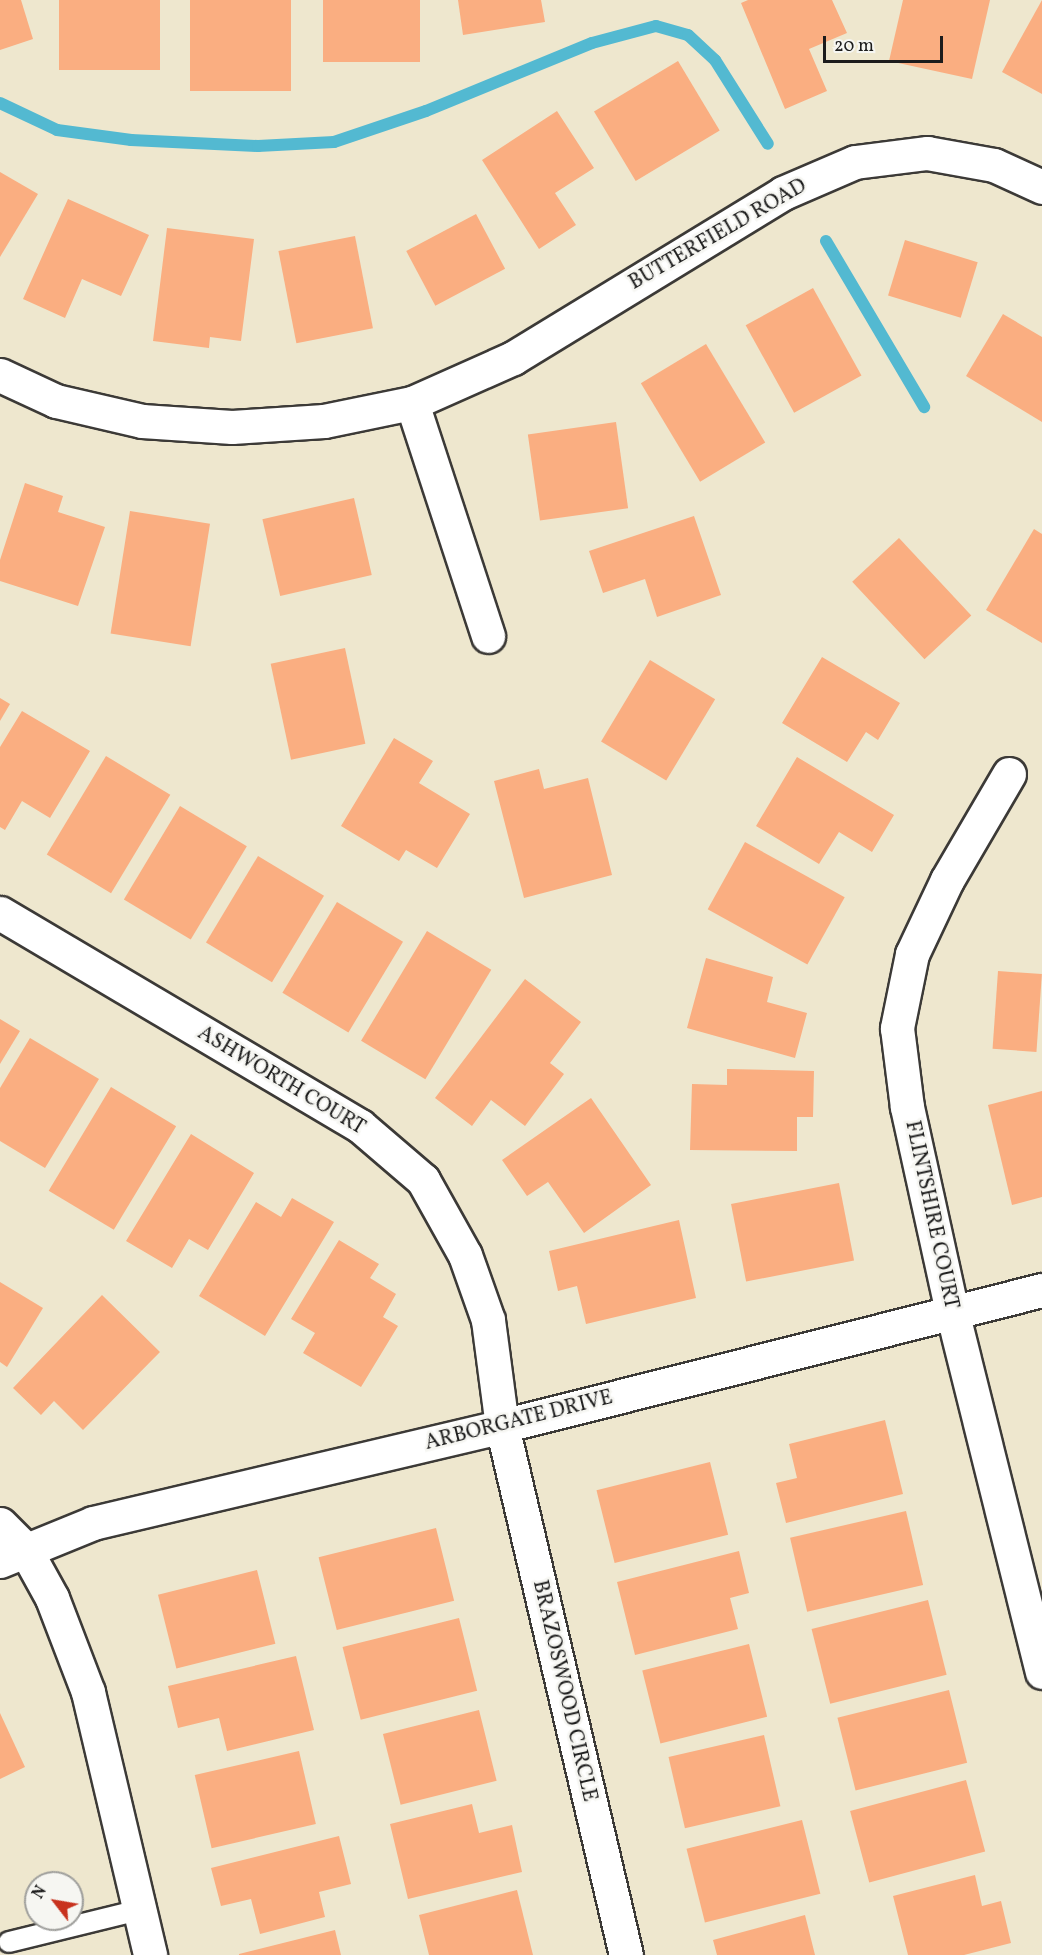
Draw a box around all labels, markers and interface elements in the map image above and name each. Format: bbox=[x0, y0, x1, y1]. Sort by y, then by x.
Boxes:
scale bar bbox=[826, 24, 946, 62]
text: 20 m bbox=[834, 34, 874, 59]
street label: BUTTERFIELD ROAD bbox=[625, 174, 811, 296]
street label: ASHWORTH COURT bbox=[193, 1021, 369, 1141]
street label: FLINTSHIRE COURT bbox=[899, 1118, 963, 1312]
street label: ARBORGATE DRIVE bbox=[422, 1385, 616, 1457]
street label: BRAZOSWOOD CIRCLE bbox=[526, 1578, 602, 1804]
north arrow bbox=[24, 1871, 84, 1931]
text: N bbox=[28, 1882, 53, 1903]

